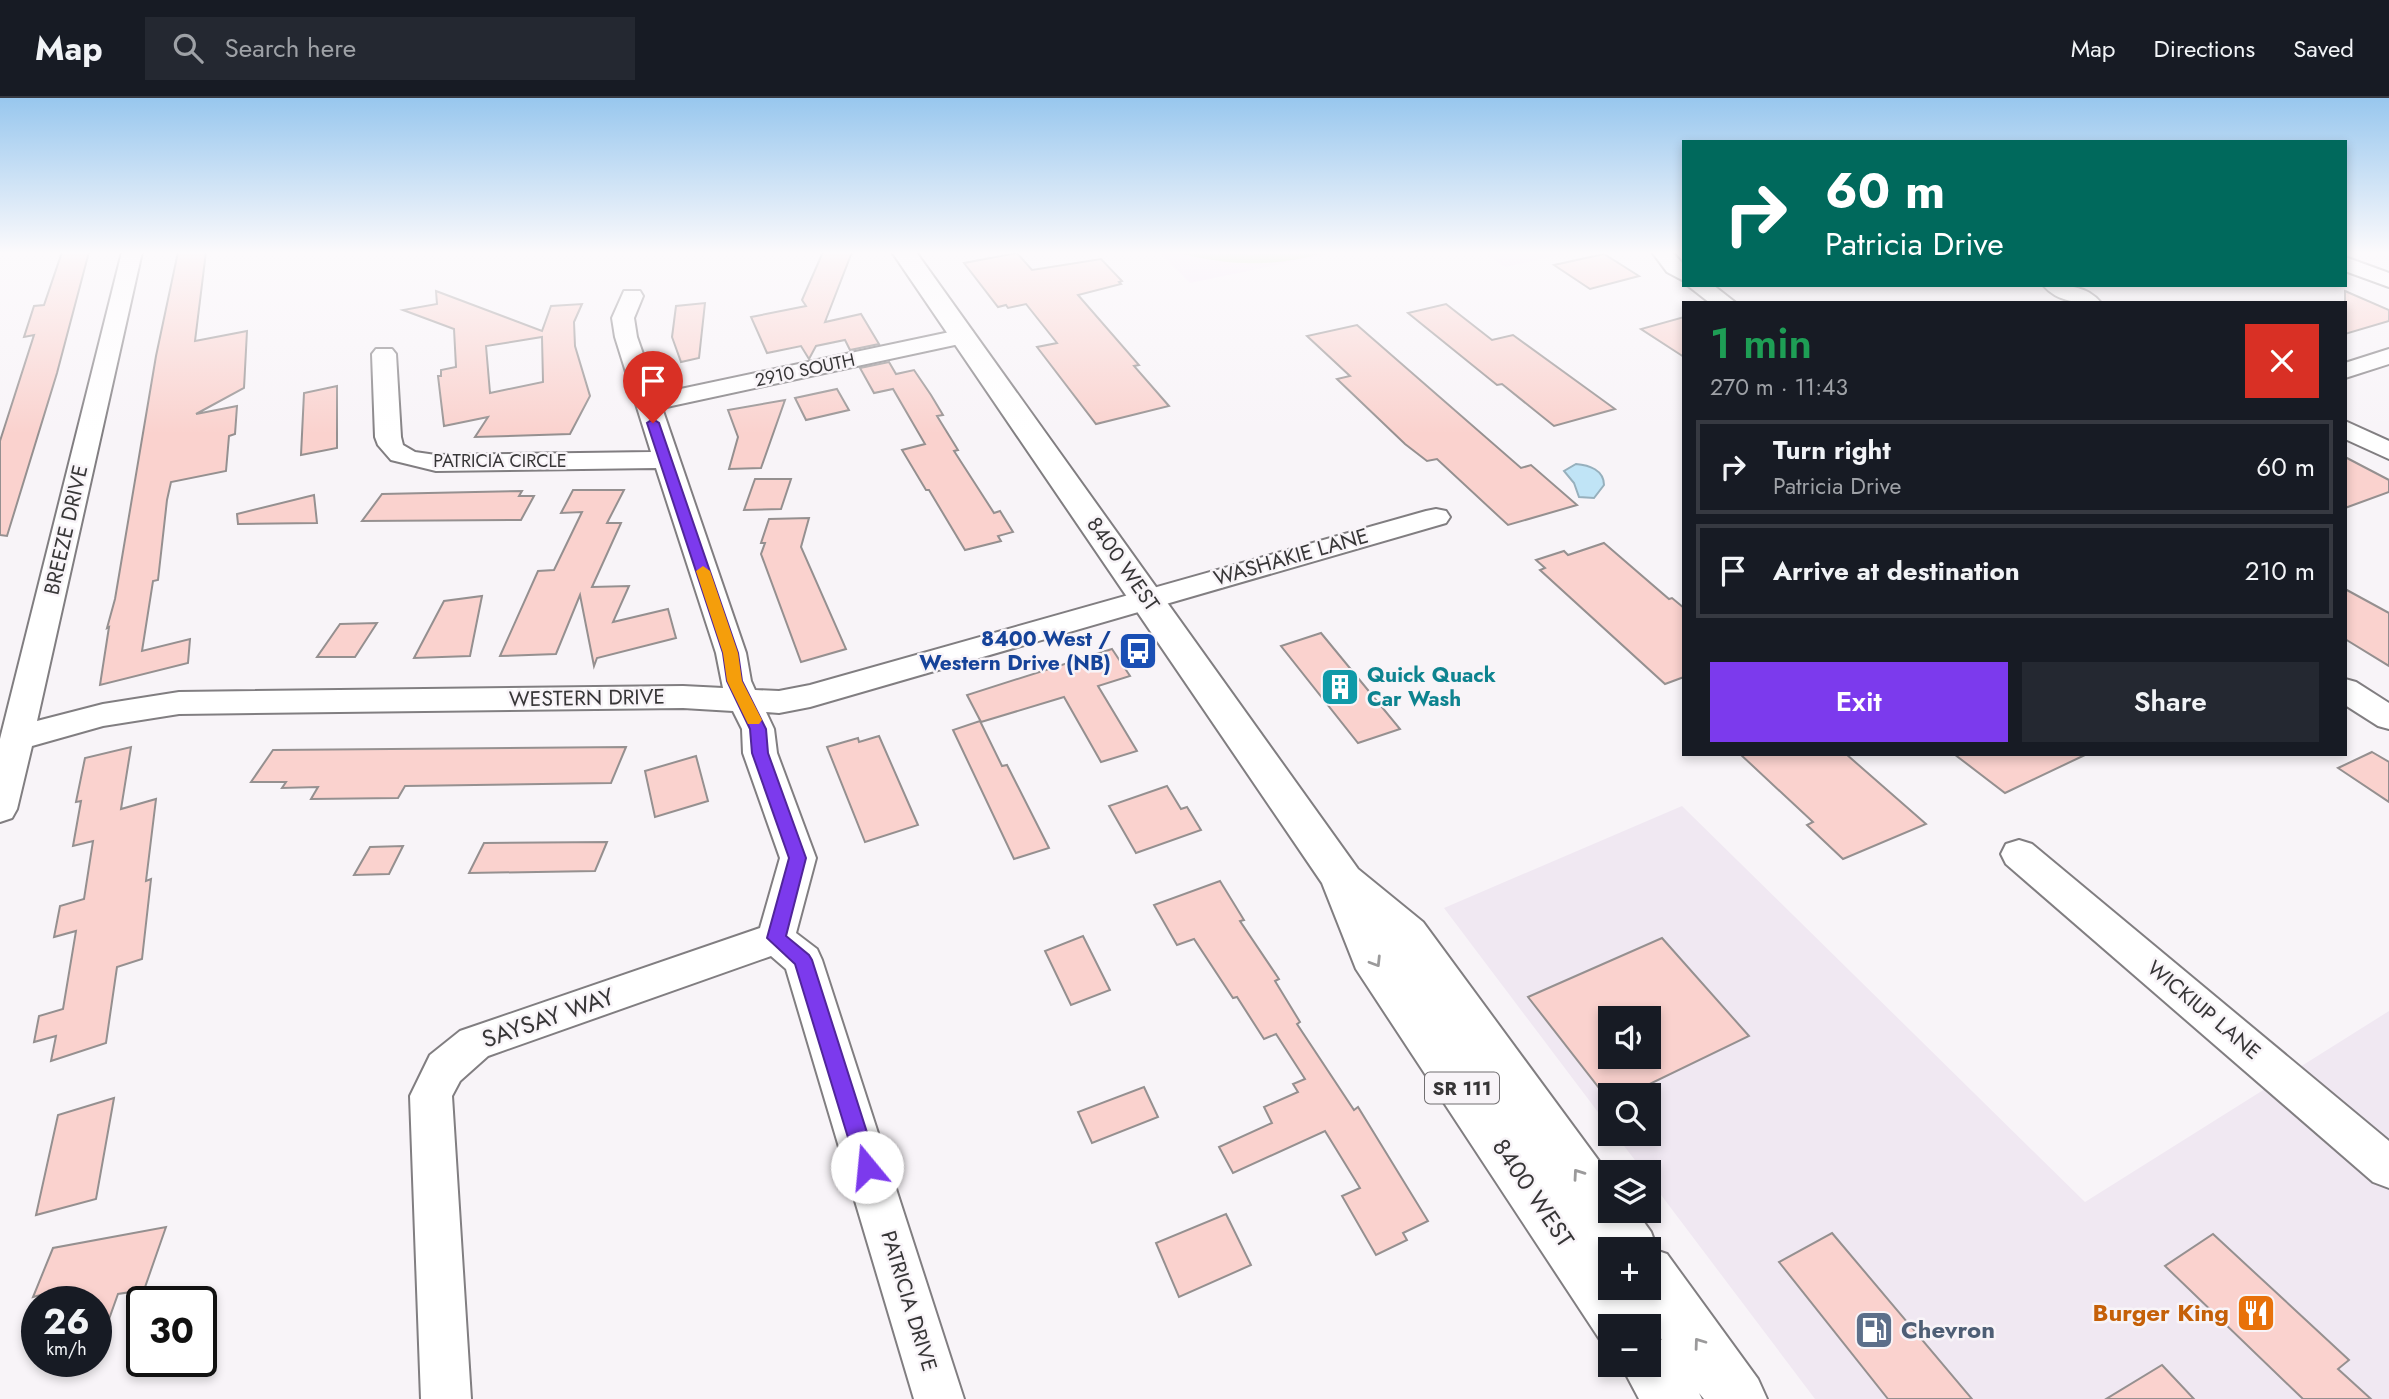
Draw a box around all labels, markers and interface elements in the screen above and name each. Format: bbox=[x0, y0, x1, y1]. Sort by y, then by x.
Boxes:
search box bbox=[145, 17, 635, 80]
text: Map bbox=[35, 25, 103, 72]
icon: search bbox=[169, 29, 207, 67]
text: Search here bbox=[225, 29, 356, 67]
text: Map bbox=[2071, 31, 2116, 66]
text: Directions bbox=[2154, 31, 2255, 66]
text: Saved bbox=[2293, 31, 2354, 66]
text: 60 m bbox=[1825, 156, 1945, 226]
icon: right bbox=[1710, 168, 1801, 259]
text: Patricia Drive bbox=[1825, 221, 2004, 267]
text: 1 min bbox=[1710, 313, 1812, 374]
button: close bbox=[2245, 324, 2319, 398]
street label: 2910 SOUTH bbox=[753, 347, 857, 393]
pin bbox=[623, 351, 683, 423]
icon: arrive bbox=[634, 362, 672, 400]
text: 270 m · 11:43 bbox=[1710, 370, 1848, 404]
text: Turn right bbox=[1773, 431, 1891, 469]
street label: PATRICIA CIRCLE bbox=[433, 448, 567, 474]
icon: right bbox=[1714, 448, 1752, 486]
text: 60 m bbox=[2256, 448, 2315, 486]
street label: BREEZE DRIVE bbox=[36, 462, 96, 598]
text: Patricia Drive bbox=[1773, 469, 1901, 503]
street label: 8400 WEST bbox=[1080, 511, 1167, 617]
street label: WASHAKIE LANE bbox=[1210, 521, 1372, 593]
icon: arrive bbox=[1714, 552, 1752, 590]
text: Arrive at destination bbox=[1773, 552, 2020, 590]
text: 210 m bbox=[2245, 552, 2315, 590]
place label: 8400 West / Western Drive (NB) bbox=[919, 624, 1111, 678]
bus stop icon: 8400 West / Western Drive (NB) bbox=[1117, 630, 1159, 672]
place label: Quick Quack Car Wash bbox=[1367, 660, 1496, 714]
button: Exit bbox=[1710, 662, 2008, 742]
button: Share bbox=[2022, 662, 2319, 742]
building icon: Quick Quack Car Wash bbox=[1319, 666, 1361, 708]
street label: WESTERN DRIVE bbox=[509, 682, 665, 714]
street label: WICKIUP LANE bbox=[2141, 953, 2267, 1067]
one-way arrow bbox=[1368, 955, 1381, 968]
street label: SAYSAY WAY bbox=[477, 978, 619, 1056]
map controls bbox=[1598, 1006, 1661, 1377]
button: sound bbox=[1598, 1006, 1661, 1069]
road number: SR 111 bbox=[1425, 1072, 1499, 1104]
button: search bbox=[1598, 1083, 1661, 1146]
position arrow bbox=[830, 1130, 904, 1204]
street label: 8400 WEST bbox=[1484, 1131, 1583, 1254]
button: layers bbox=[1598, 1160, 1661, 1223]
one-way arrow bbox=[1574, 1169, 1586, 1182]
street label: PATRICIA DRIVE bbox=[873, 1227, 945, 1375]
button: + bbox=[1598, 1237, 1661, 1300]
speed limit sign: 30 bbox=[126, 1286, 217, 1377]
restaurant icon: Burger King bbox=[2235, 1292, 2277, 1334]
place label: Burger King bbox=[2092, 1295, 2229, 1330]
text: 26 bbox=[43, 1297, 90, 1347]
fuel station icon: Chevron bbox=[1853, 1309, 1895, 1351]
place label: Chevron bbox=[1901, 1312, 1995, 1347]
button: − bbox=[1598, 1314, 1661, 1377]
text: km/h bbox=[46, 1336, 87, 1362]
one-way arrow bbox=[1695, 1339, 1707, 1351]

